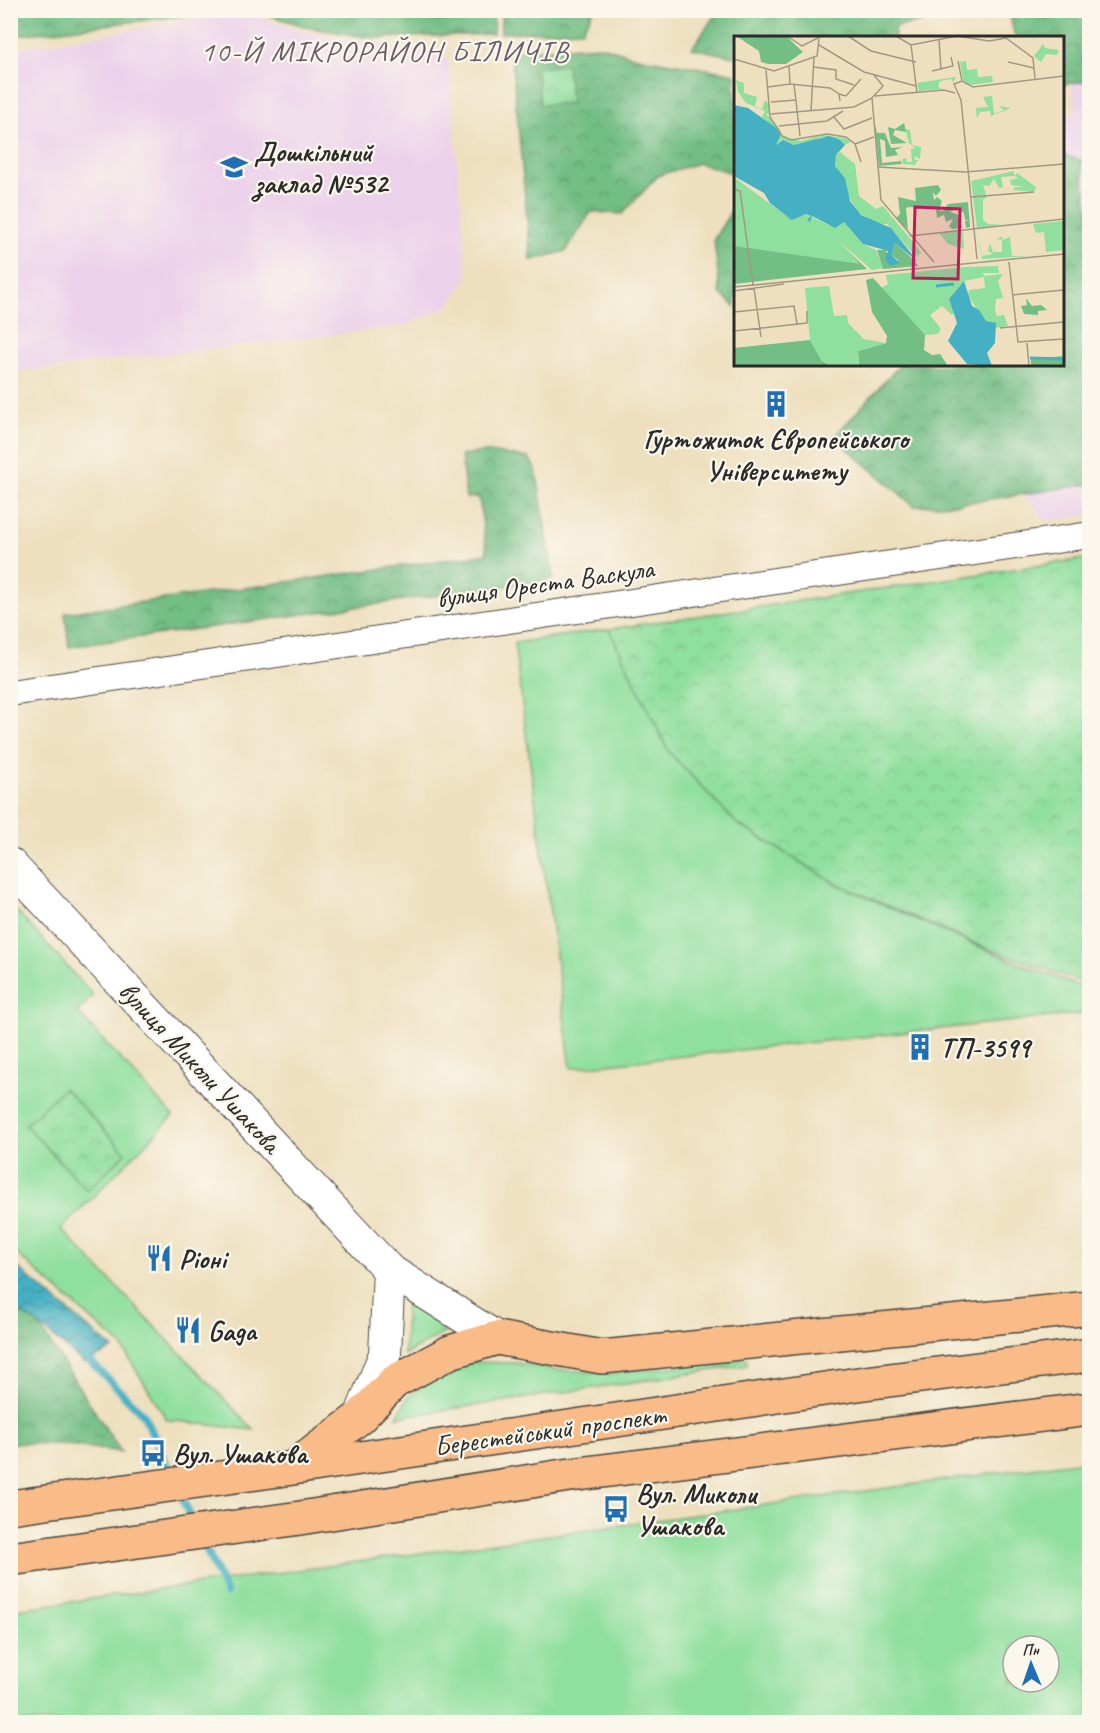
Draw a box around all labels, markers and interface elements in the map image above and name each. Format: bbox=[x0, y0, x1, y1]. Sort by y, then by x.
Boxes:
district label: 10-Й МІКРОРАЙОН БІЛИЧІВ bbox=[201, 32, 571, 70]
inset map bbox=[734, 36, 1064, 366]
place label: Дошкільний заклад №532 bbox=[251, 134, 390, 202]
school or university icon: Дошкільний заклад №532 bbox=[219, 152, 249, 182]
building icon: Гуртожиток Європейського Університету bbox=[761, 389, 791, 419]
place label: Гуртожиток Європейського Університету bbox=[644, 421, 911, 488]
street label: вулиця Ореста Васкула bbox=[434, 550, 658, 616]
street label: вулиця Миколи Ушакова bbox=[111, 974, 290, 1162]
place label: ТП-3599 bbox=[940, 1030, 1034, 1065]
building icon: ТП-3599 bbox=[905, 1032, 935, 1062]
place label: Ріоні bbox=[179, 1241, 229, 1276]
restaurant icon: Ріоні bbox=[144, 1243, 174, 1273]
place label: Gaga bbox=[208, 1313, 259, 1348]
restaurant icon: Gaga bbox=[173, 1315, 203, 1345]
street label: Берестейський проспект bbox=[432, 1396, 669, 1464]
place label: Вул. Ушакова bbox=[173, 1436, 310, 1471]
bus stop icon: Вул. Ушакова bbox=[138, 1438, 168, 1468]
place label: Вул. Миколи Ушакова bbox=[636, 1476, 758, 1543]
bus stop icon: Вул. Миколи Ушакова bbox=[601, 1494, 631, 1524]
north arrow bbox=[1001, 1634, 1061, 1694]
text: Пн bbox=[1022, 1640, 1040, 1660]

